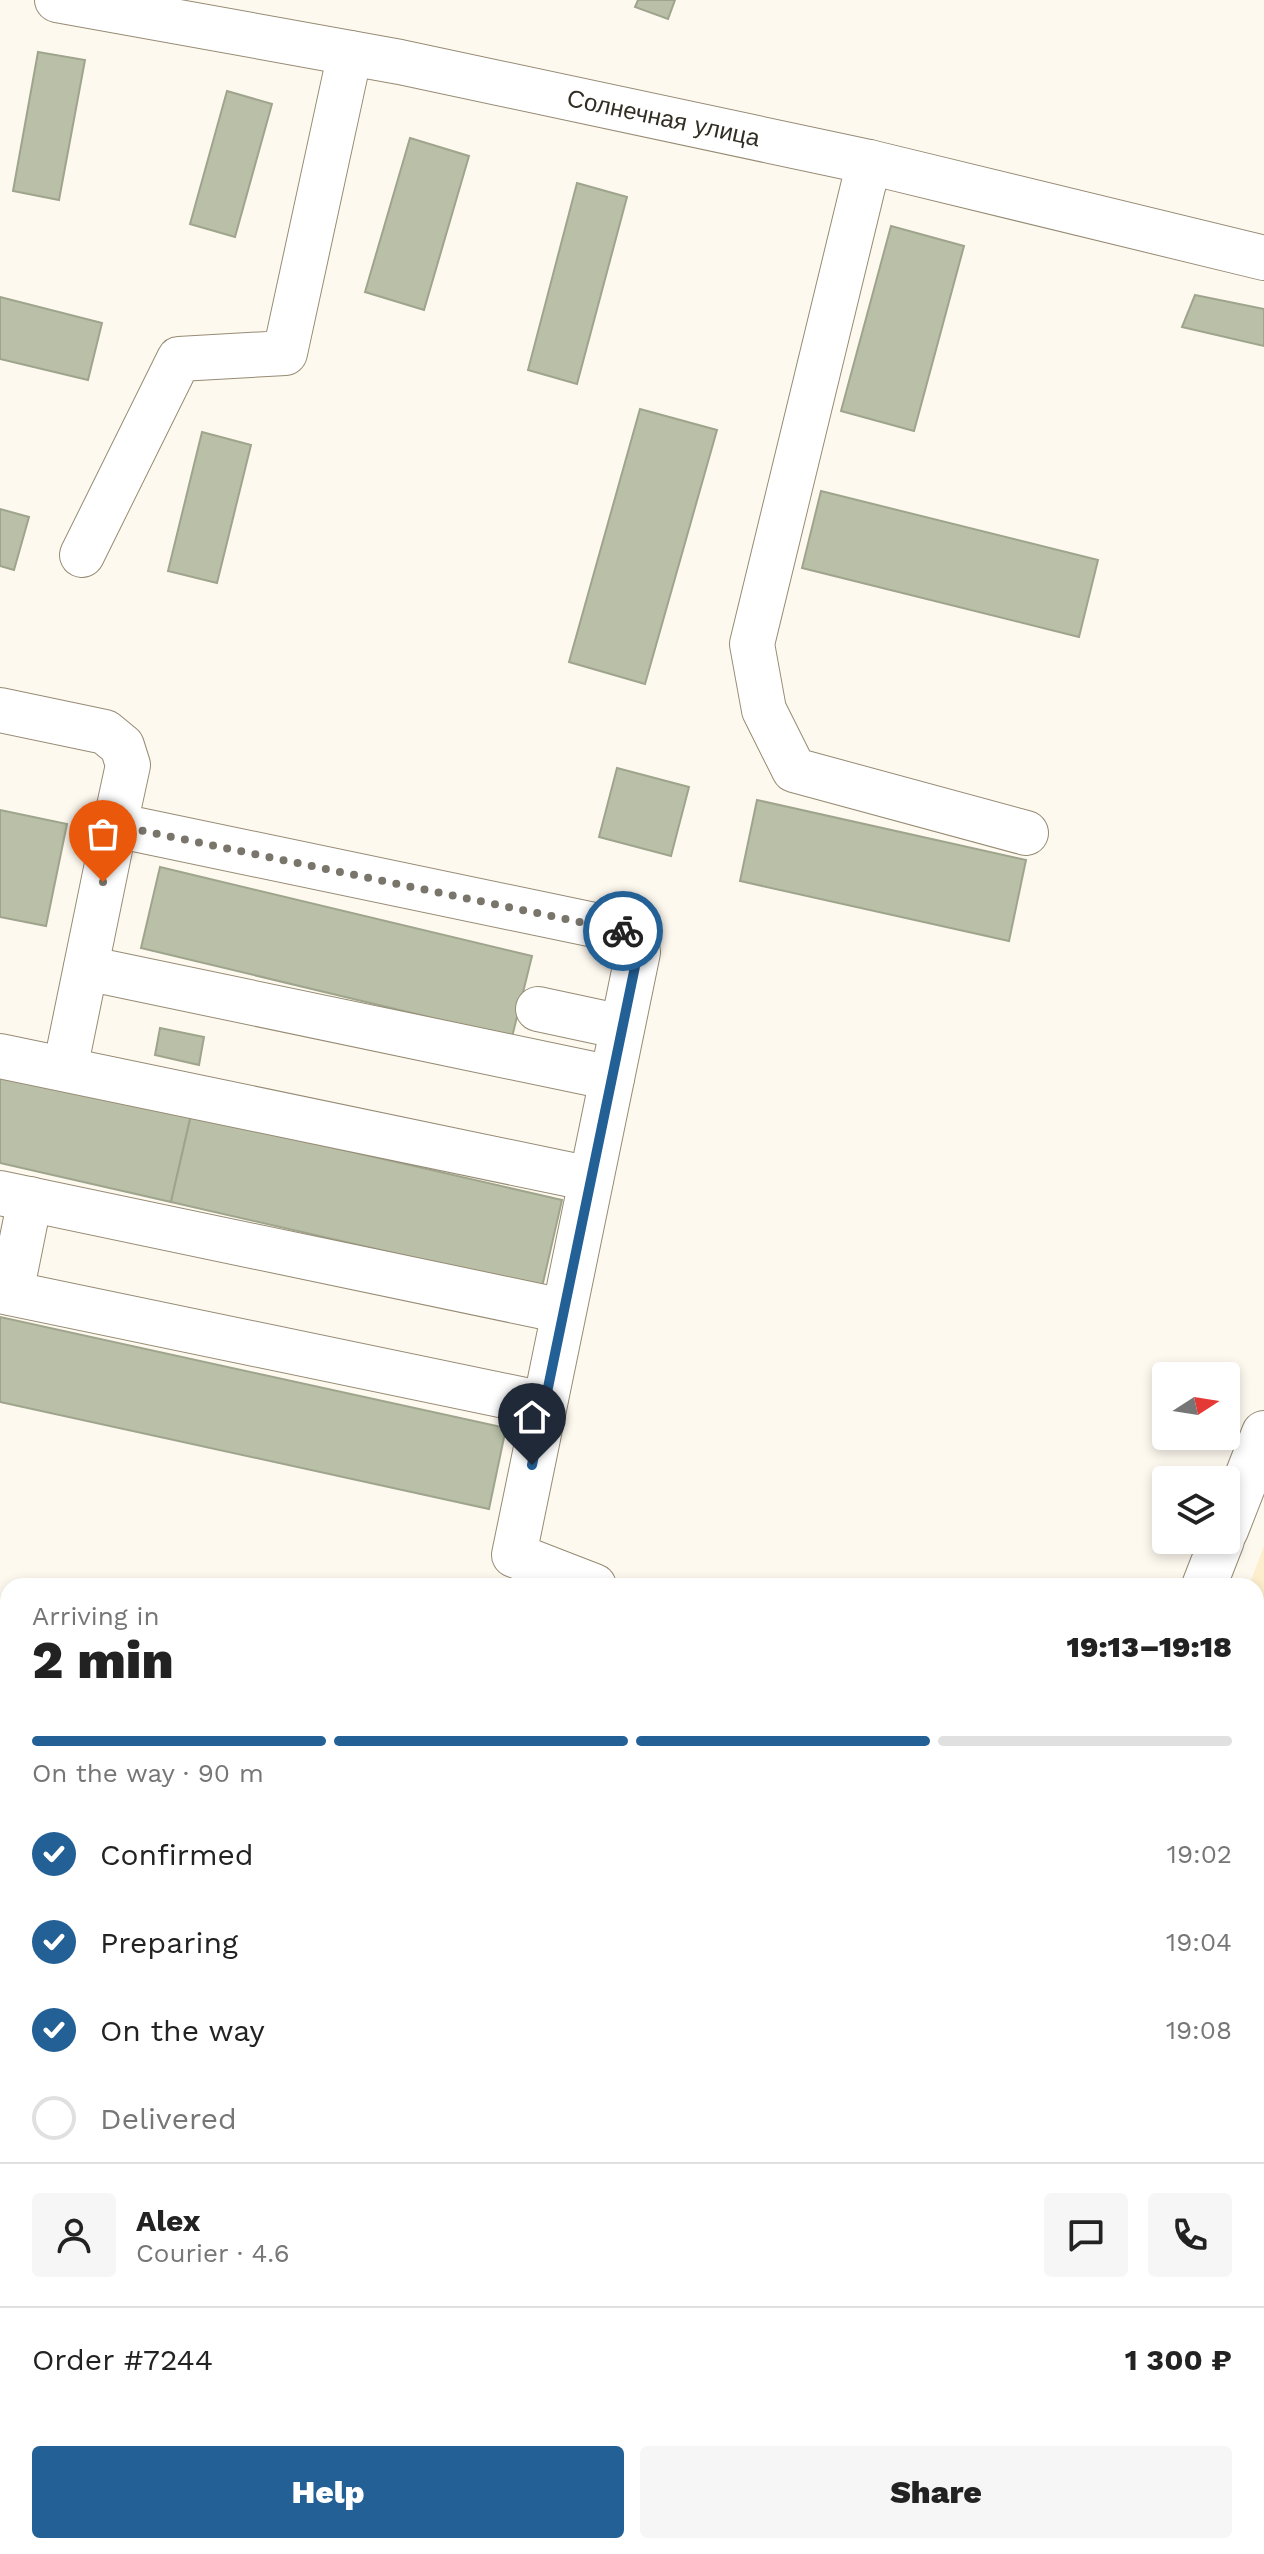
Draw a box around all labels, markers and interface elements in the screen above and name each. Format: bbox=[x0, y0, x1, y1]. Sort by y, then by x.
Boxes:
street label: Солнечная улица bbox=[565, 84, 763, 152]
pin bbox=[69, 800, 137, 882]
icon: bag bbox=[81, 812, 125, 856]
courier bbox=[583, 891, 663, 971]
icon: bike bbox=[601, 909, 645, 953]
north arrow bbox=[1152, 1362, 1240, 1450]
map controls bbox=[1152, 1362, 1240, 1554]
pin bbox=[498, 1383, 566, 1465]
icon: home bbox=[510, 1395, 554, 1439]
button: layers bbox=[1152, 1466, 1240, 1554]
text: Arriving in bbox=[32, 1601, 160, 1631]
text: 19:13–19:18 bbox=[1067, 1629, 1232, 1664]
text: 2 min bbox=[32, 1630, 174, 1691]
text: On the way · 90 m bbox=[32, 1758, 264, 1788]
icon: check bbox=[32, 1832, 76, 1876]
text: Confirmed bbox=[100, 1837, 254, 1872]
text: 19:02 bbox=[1167, 1839, 1232, 1869]
icon: check bbox=[32, 1920, 76, 1964]
text: Preparing bbox=[100, 1925, 238, 1960]
text: 19:04 bbox=[1166, 1927, 1232, 1957]
icon: check bbox=[32, 2008, 76, 2052]
text: On the way bbox=[100, 2013, 265, 2048]
text: 19:08 bbox=[1166, 2015, 1232, 2045]
text: Delivered bbox=[100, 2101, 237, 2136]
button: person bbox=[32, 2193, 116, 2277]
button: chat bbox=[1044, 2193, 1128, 2277]
button: phone bbox=[1148, 2193, 1232, 2277]
text: Alex bbox=[136, 2203, 200, 2238]
text: Courier · 4.6 bbox=[136, 2238, 290, 2268]
text: Order #7244 bbox=[32, 2342, 213, 2377]
text: 1 300 ₽ bbox=[1125, 2342, 1232, 2377]
button: Help bbox=[32, 2446, 624, 2538]
button: Share bbox=[640, 2446, 1232, 2538]

